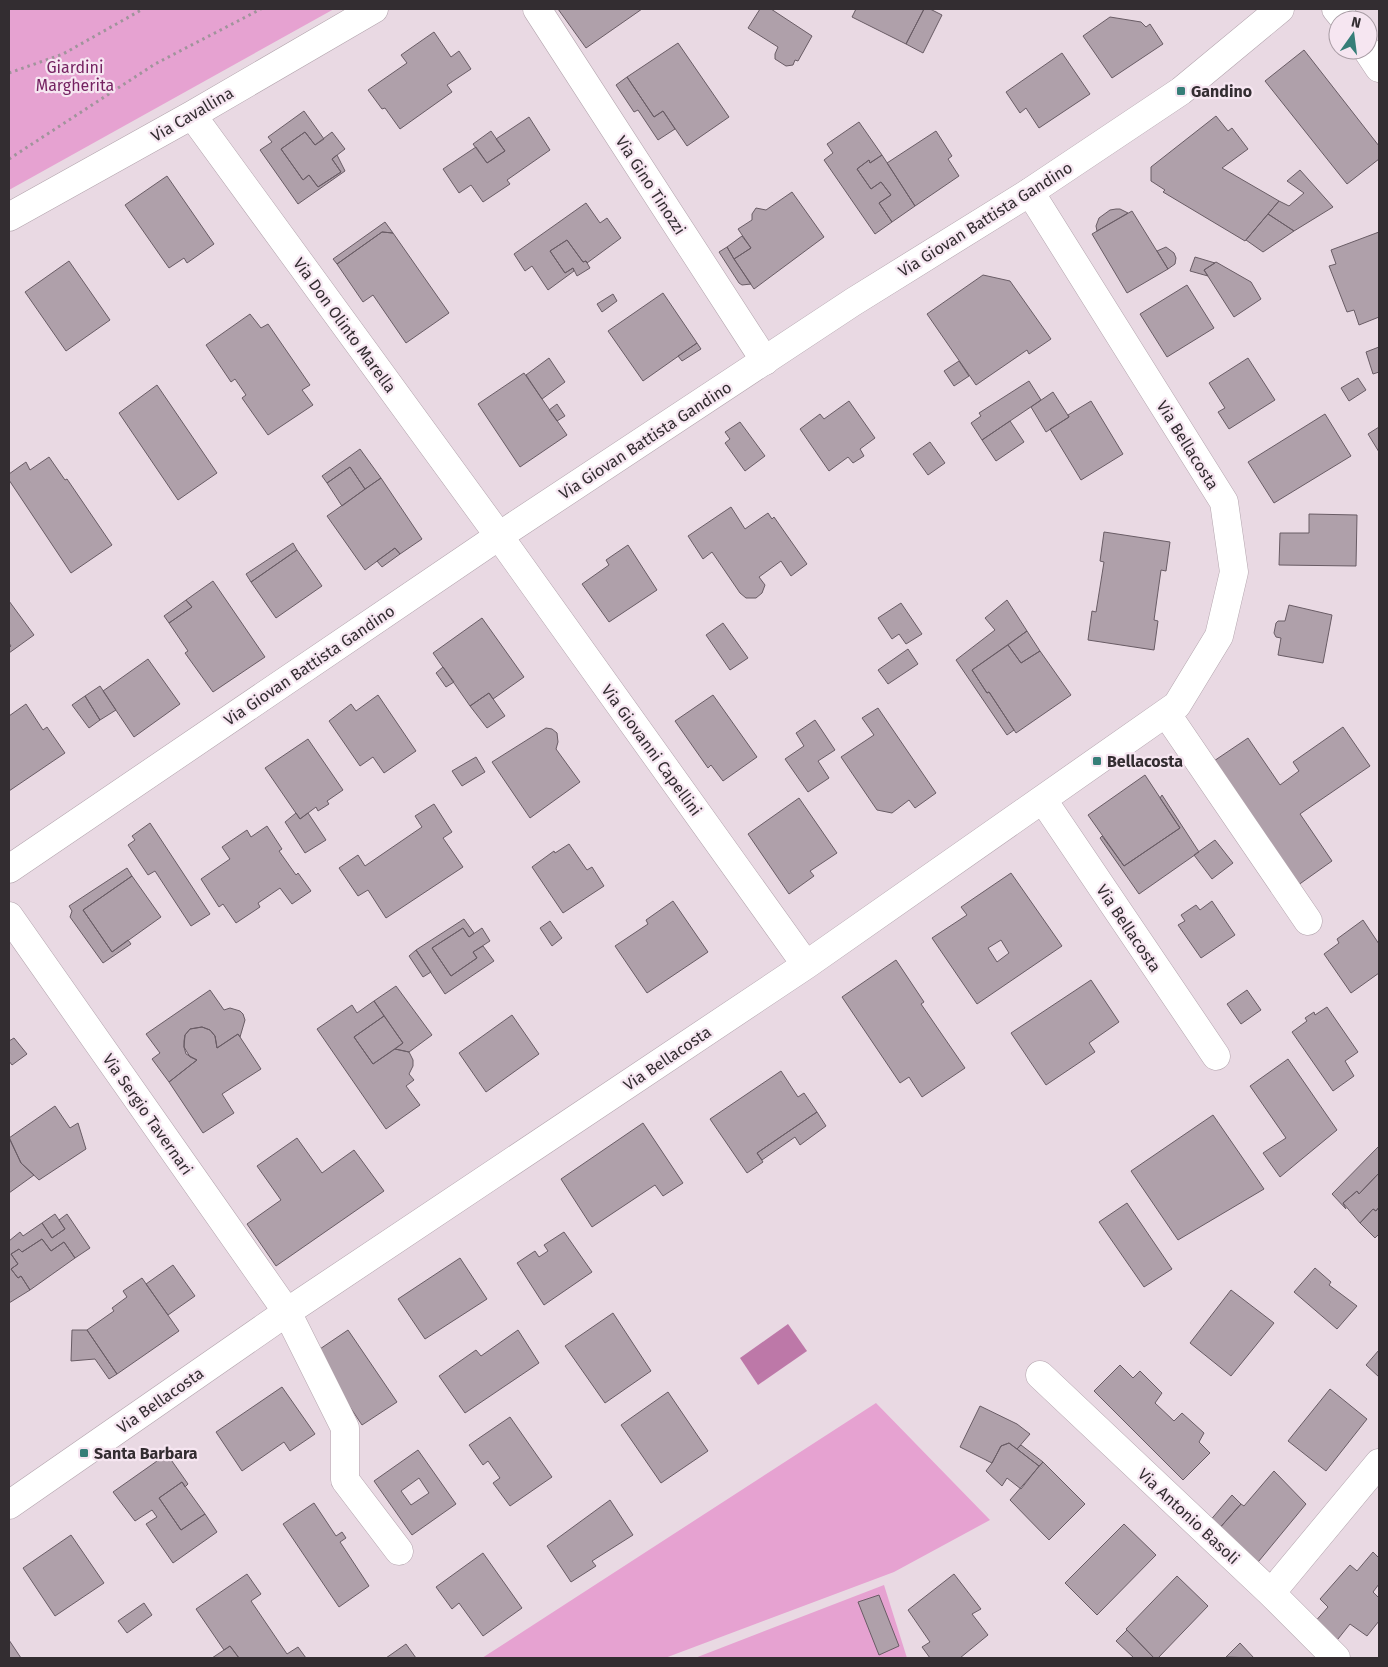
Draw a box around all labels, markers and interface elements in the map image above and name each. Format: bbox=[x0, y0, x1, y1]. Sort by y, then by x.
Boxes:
north arrow bbox=[1328, 10, 1378, 60]
text: N bbox=[1349, 13, 1363, 32]
park label: Giardini Margherita bbox=[36, 58, 114, 95]
place label: Gandino bbox=[1191, 82, 1252, 101]
street label: Via Cavallina bbox=[148, 83, 237, 146]
marker: Gandino bbox=[1175, 85, 1187, 97]
street label: Via Gino Tinozzi bbox=[612, 132, 690, 238]
street label: Via Giovan Battista Gandino bbox=[895, 158, 1076, 281]
street label: Via Don Olinto Marella bbox=[289, 254, 400, 396]
street label: Via Giovan Battista Gandino bbox=[556, 378, 735, 503]
street label: Via Bellacosta bbox=[1153, 397, 1222, 493]
street label: Via Giovan Battista Gandino bbox=[220, 601, 398, 730]
street label: Via Giovanni Capellini bbox=[598, 681, 706, 820]
place label: Bellacosta bbox=[1107, 752, 1183, 771]
marker: Bellacosta bbox=[1091, 755, 1103, 767]
street label: Via Bellacosta bbox=[1092, 881, 1165, 976]
street label: Via Bellacosta bbox=[620, 1022, 715, 1095]
street label: Via Sergio Tavernari bbox=[99, 1050, 197, 1179]
street label: Via Bellacosta bbox=[113, 1364, 207, 1437]
place label: Santa Barbara bbox=[94, 1444, 198, 1463]
marker: Santa Barbara bbox=[78, 1447, 90, 1459]
street label: Via Antonio Basoli bbox=[1134, 1465, 1243, 1568]

